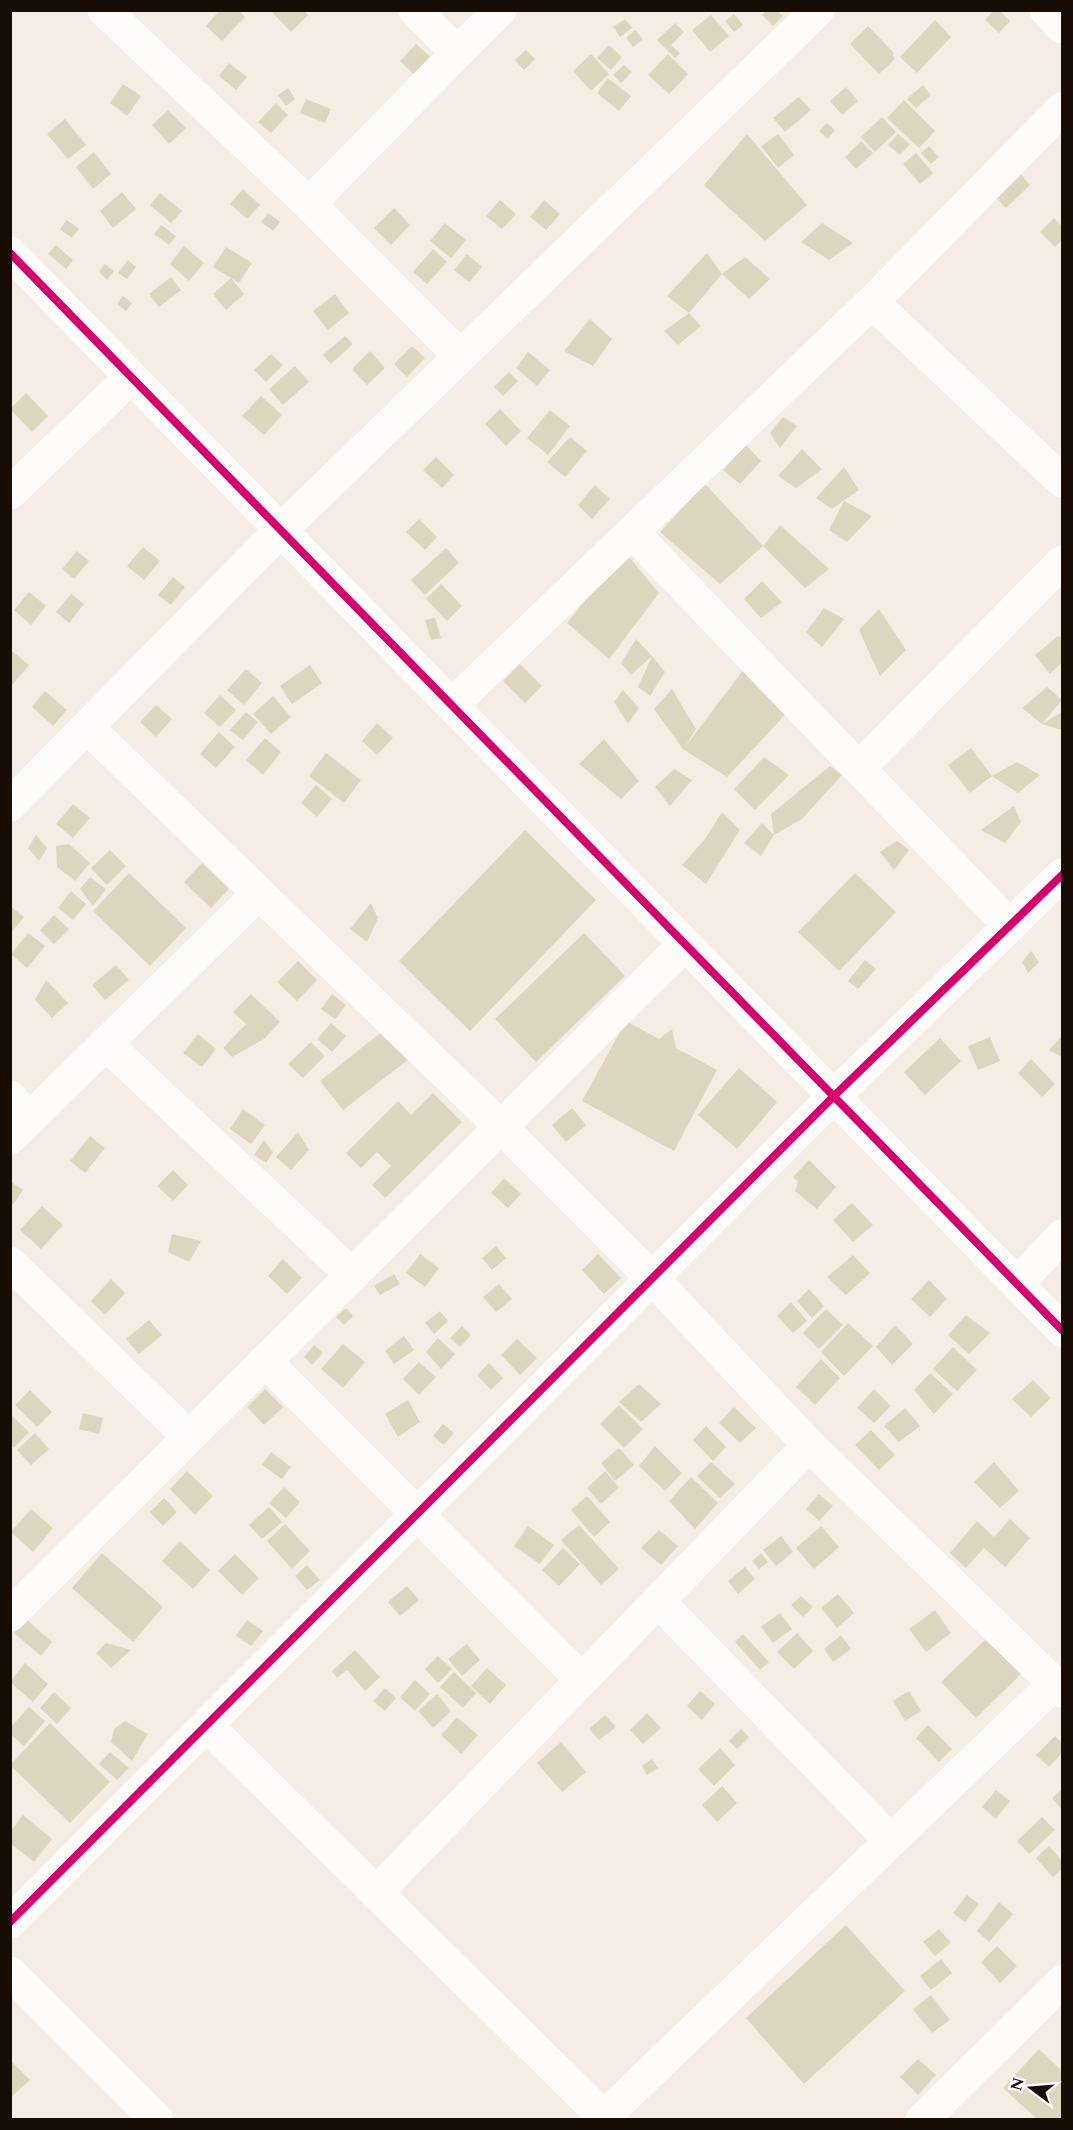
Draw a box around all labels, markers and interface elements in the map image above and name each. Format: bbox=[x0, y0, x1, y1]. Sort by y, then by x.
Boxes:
north arrow bbox=[1001, 2058, 1061, 2118]
text: N bbox=[1004, 2075, 1031, 2094]

